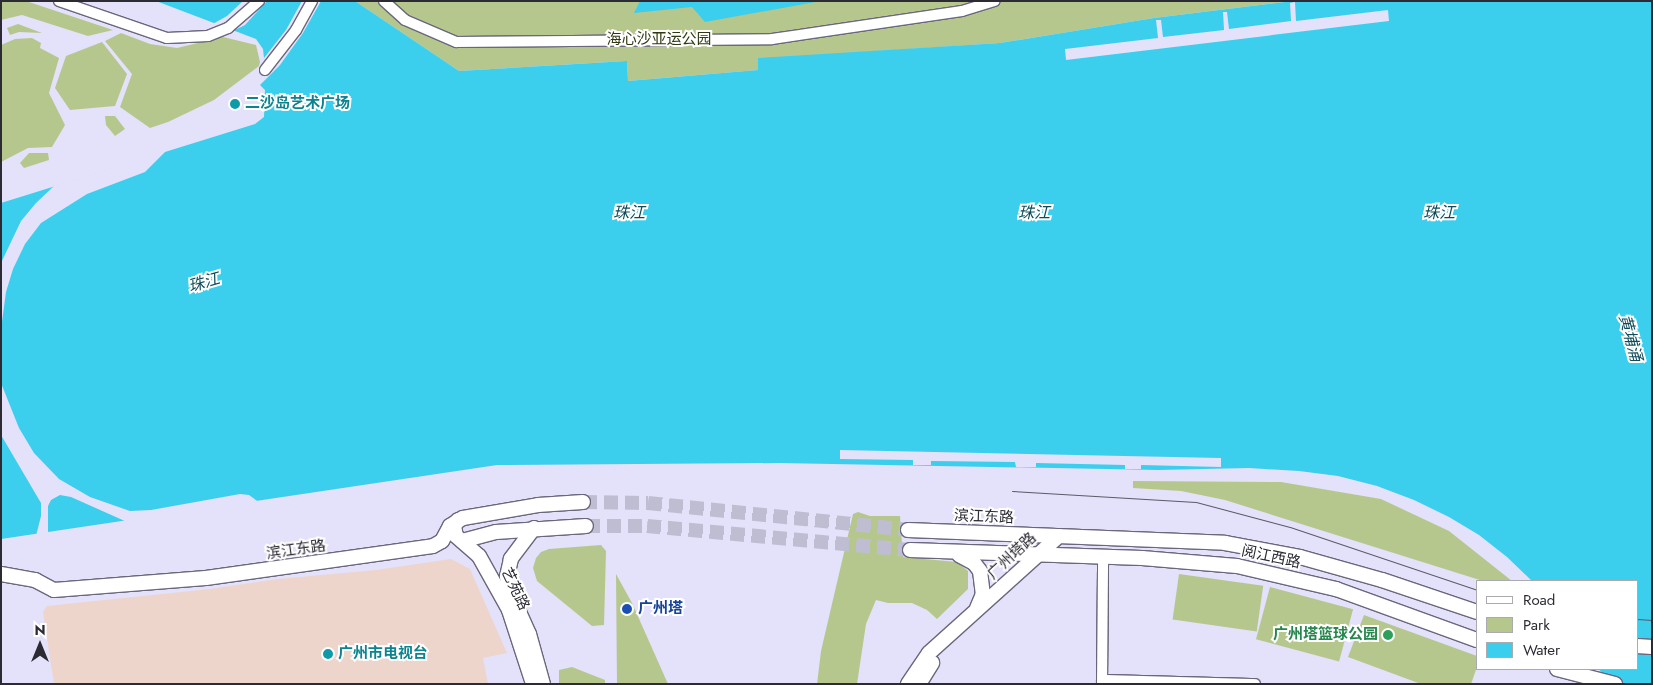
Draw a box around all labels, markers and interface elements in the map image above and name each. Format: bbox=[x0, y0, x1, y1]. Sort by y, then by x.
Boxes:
park label: 海心沙亚运公园 bbox=[607, 31, 711, 49]
place label: 二沙岛艺术广场 bbox=[245, 95, 350, 113]
marker: 二沙岛艺术广场 bbox=[229, 98, 241, 110]
water label: 珠江 bbox=[613, 203, 645, 223]
water label: 珠江 bbox=[1018, 203, 1050, 223]
water label: 珠江 bbox=[1423, 203, 1455, 223]
water label: 珠江 bbox=[186, 269, 222, 297]
water label: 黄埔涌 bbox=[1615, 312, 1645, 364]
street label: 滨江东路 bbox=[954, 507, 1014, 527]
street label: 广州塔路 bbox=[984, 529, 1040, 583]
street label: 滨江东路 bbox=[265, 537, 327, 563]
street label: 阅江西路 bbox=[1240, 542, 1302, 572]
street label: 艺苑路 bbox=[497, 565, 533, 613]
legend bbox=[1476, 580, 1638, 670]
text: Road bbox=[1523, 589, 1555, 611]
place label: 广州塔 bbox=[638, 600, 683, 618]
marker: 广州塔 bbox=[620, 602, 634, 616]
text: Park bbox=[1523, 614, 1550, 636]
north arrow bbox=[15, 620, 65, 670]
text: N bbox=[34, 620, 46, 640]
place label: 广州塔篮球公园 bbox=[1273, 626, 1378, 644]
marker: 广州塔篮球公园 bbox=[1382, 629, 1394, 641]
text: Water bbox=[1523, 639, 1560, 661]
place label: 广州市电视台 bbox=[338, 645, 428, 663]
marker: 广州市电视台 bbox=[322, 648, 334, 660]

